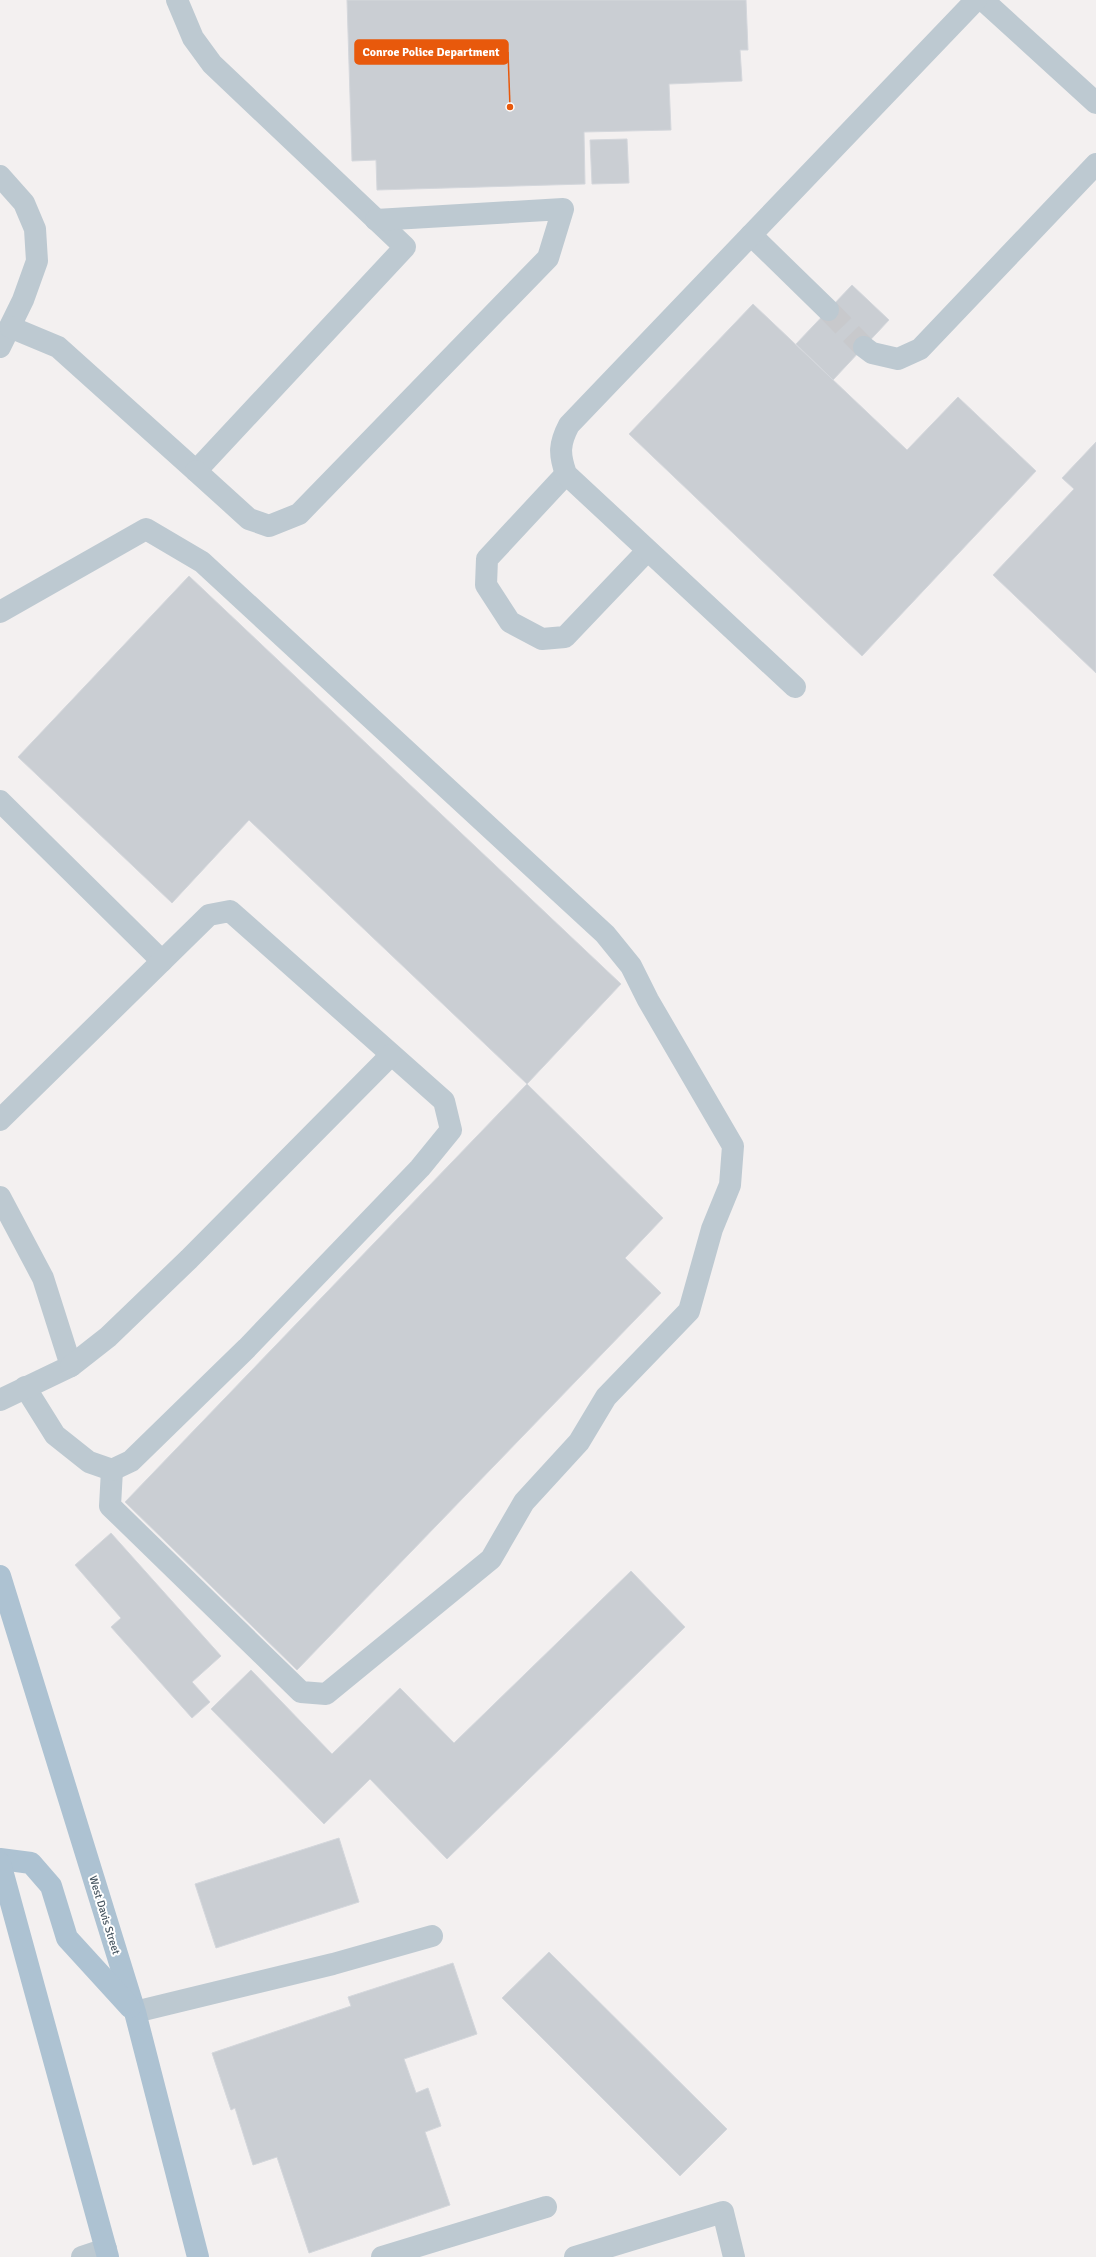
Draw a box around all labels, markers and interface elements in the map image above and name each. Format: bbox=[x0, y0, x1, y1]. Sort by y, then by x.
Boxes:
callout: Conroe Police Department bbox=[355, 40, 508, 64]
text: Conroe Police Department bbox=[363, 45, 500, 60]
street label: West Davis Street bbox=[86, 1874, 123, 1956]

